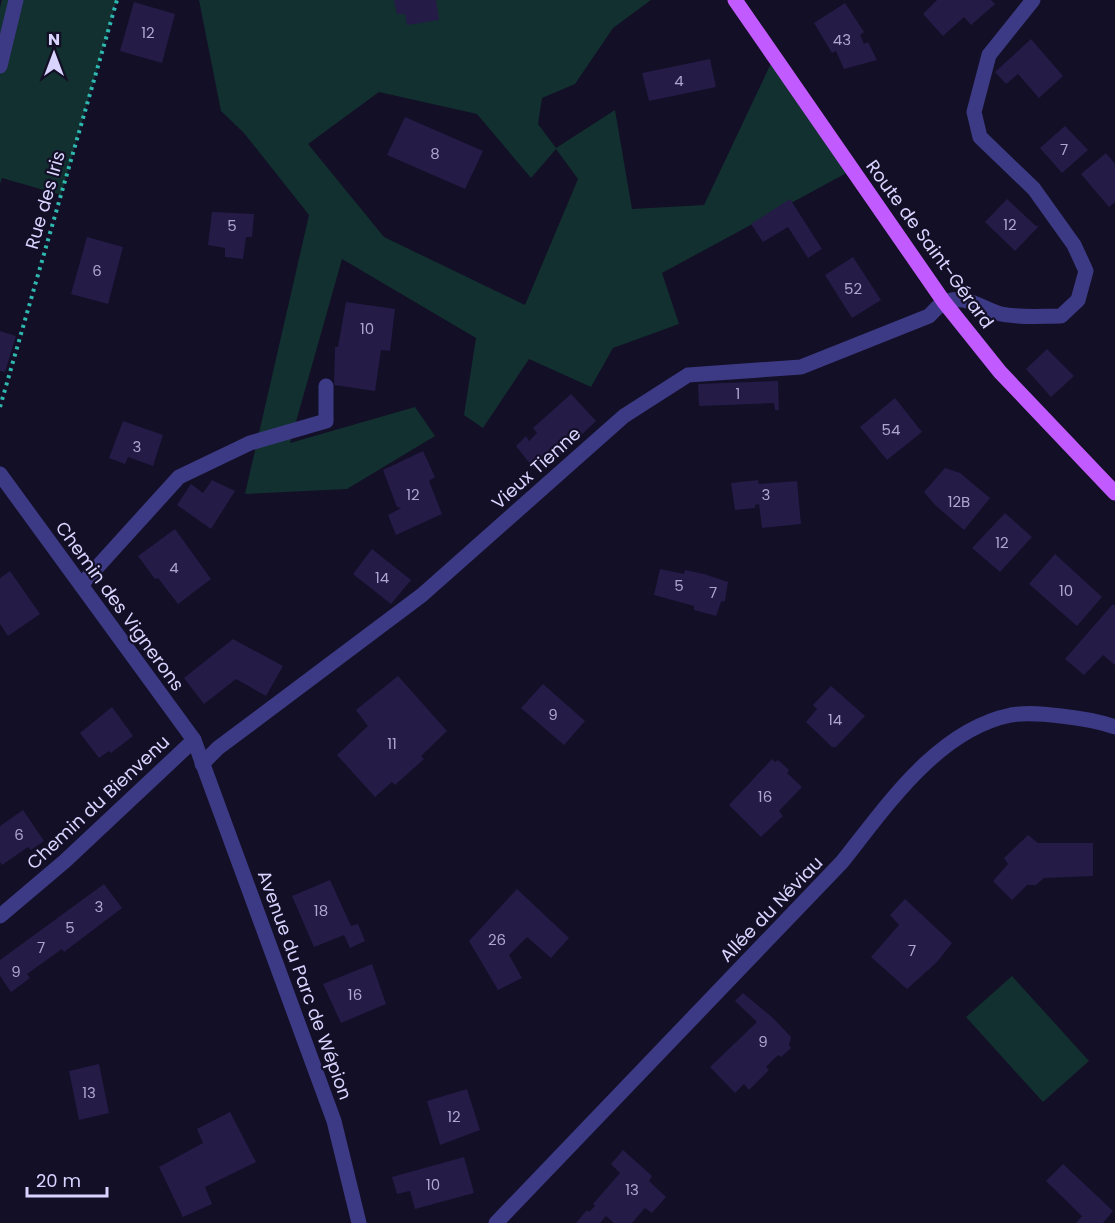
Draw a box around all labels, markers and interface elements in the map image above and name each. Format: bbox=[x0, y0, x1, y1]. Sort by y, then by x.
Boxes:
house number: 12 bbox=[141, 22, 155, 43]
north arrow bbox=[24, 24, 84, 84]
text: N bbox=[48, 28, 60, 51]
house number: 43 bbox=[833, 29, 851, 50]
house number: 4 bbox=[674, 70, 684, 91]
house number: 7 bbox=[1060, 139, 1068, 160]
house number: 8 bbox=[430, 143, 440, 164]
street label: Rue des Iris bbox=[19, 148, 71, 252]
street label: Route de Saint-Gérard bbox=[860, 155, 1000, 333]
house number: 12 bbox=[1003, 214, 1017, 235]
house number: 5 bbox=[227, 215, 237, 236]
house number: 6 bbox=[92, 260, 102, 281]
house number: 52 bbox=[844, 278, 862, 299]
house number: 10 bbox=[360, 318, 374, 339]
house number: 1 bbox=[736, 383, 740, 404]
house number: 54 bbox=[882, 419, 900, 440]
street label: Vieux Tienne bbox=[486, 421, 586, 515]
house number: 3 bbox=[133, 436, 141, 457]
house number: 12 bbox=[406, 484, 420, 505]
house number: 3 bbox=[762, 484, 770, 505]
house number: 12B bbox=[948, 491, 970, 512]
street label: Chemin des Vignerons bbox=[50, 516, 190, 696]
house number: 12 bbox=[995, 532, 1009, 553]
house number: 4 bbox=[169, 557, 179, 578]
house number: 14 bbox=[375, 567, 389, 588]
house number: 5 bbox=[674, 575, 684, 596]
house number: 10 bbox=[1059, 580, 1073, 601]
house number: 7 bbox=[709, 582, 717, 603]
house number: 9 bbox=[548, 704, 558, 725]
house number: 14 bbox=[828, 709, 842, 730]
street label: Chemin du Bienvenu bbox=[21, 729, 175, 875]
house number: 11 bbox=[387, 733, 397, 754]
house number: 16 bbox=[758, 786, 772, 807]
house number: 6 bbox=[14, 824, 24, 845]
street label: Allée du Néviau bbox=[714, 850, 828, 968]
street label: Avenue du Parc de Wépion bbox=[252, 867, 358, 1103]
house number: 3 bbox=[95, 896, 103, 917]
house number: 18 bbox=[314, 900, 328, 921]
house number: 5 bbox=[65, 917, 75, 938]
house number: 26 bbox=[488, 929, 506, 950]
house number: 7 bbox=[37, 937, 45, 958]
house number: 7 bbox=[908, 940, 916, 961]
house number: 9 bbox=[11, 961, 21, 982]
house number: 16 bbox=[348, 984, 362, 1005]
house number: 9 bbox=[758, 1031, 768, 1052]
house number: 13 bbox=[82, 1082, 96, 1103]
house number: 12 bbox=[447, 1106, 461, 1127]
scale bar bbox=[27, 1160, 106, 1198]
text: 20 m bbox=[36, 1168, 81, 1193]
house number: 10 bbox=[426, 1174, 440, 1195]
house number: 13 bbox=[625, 1179, 639, 1200]

